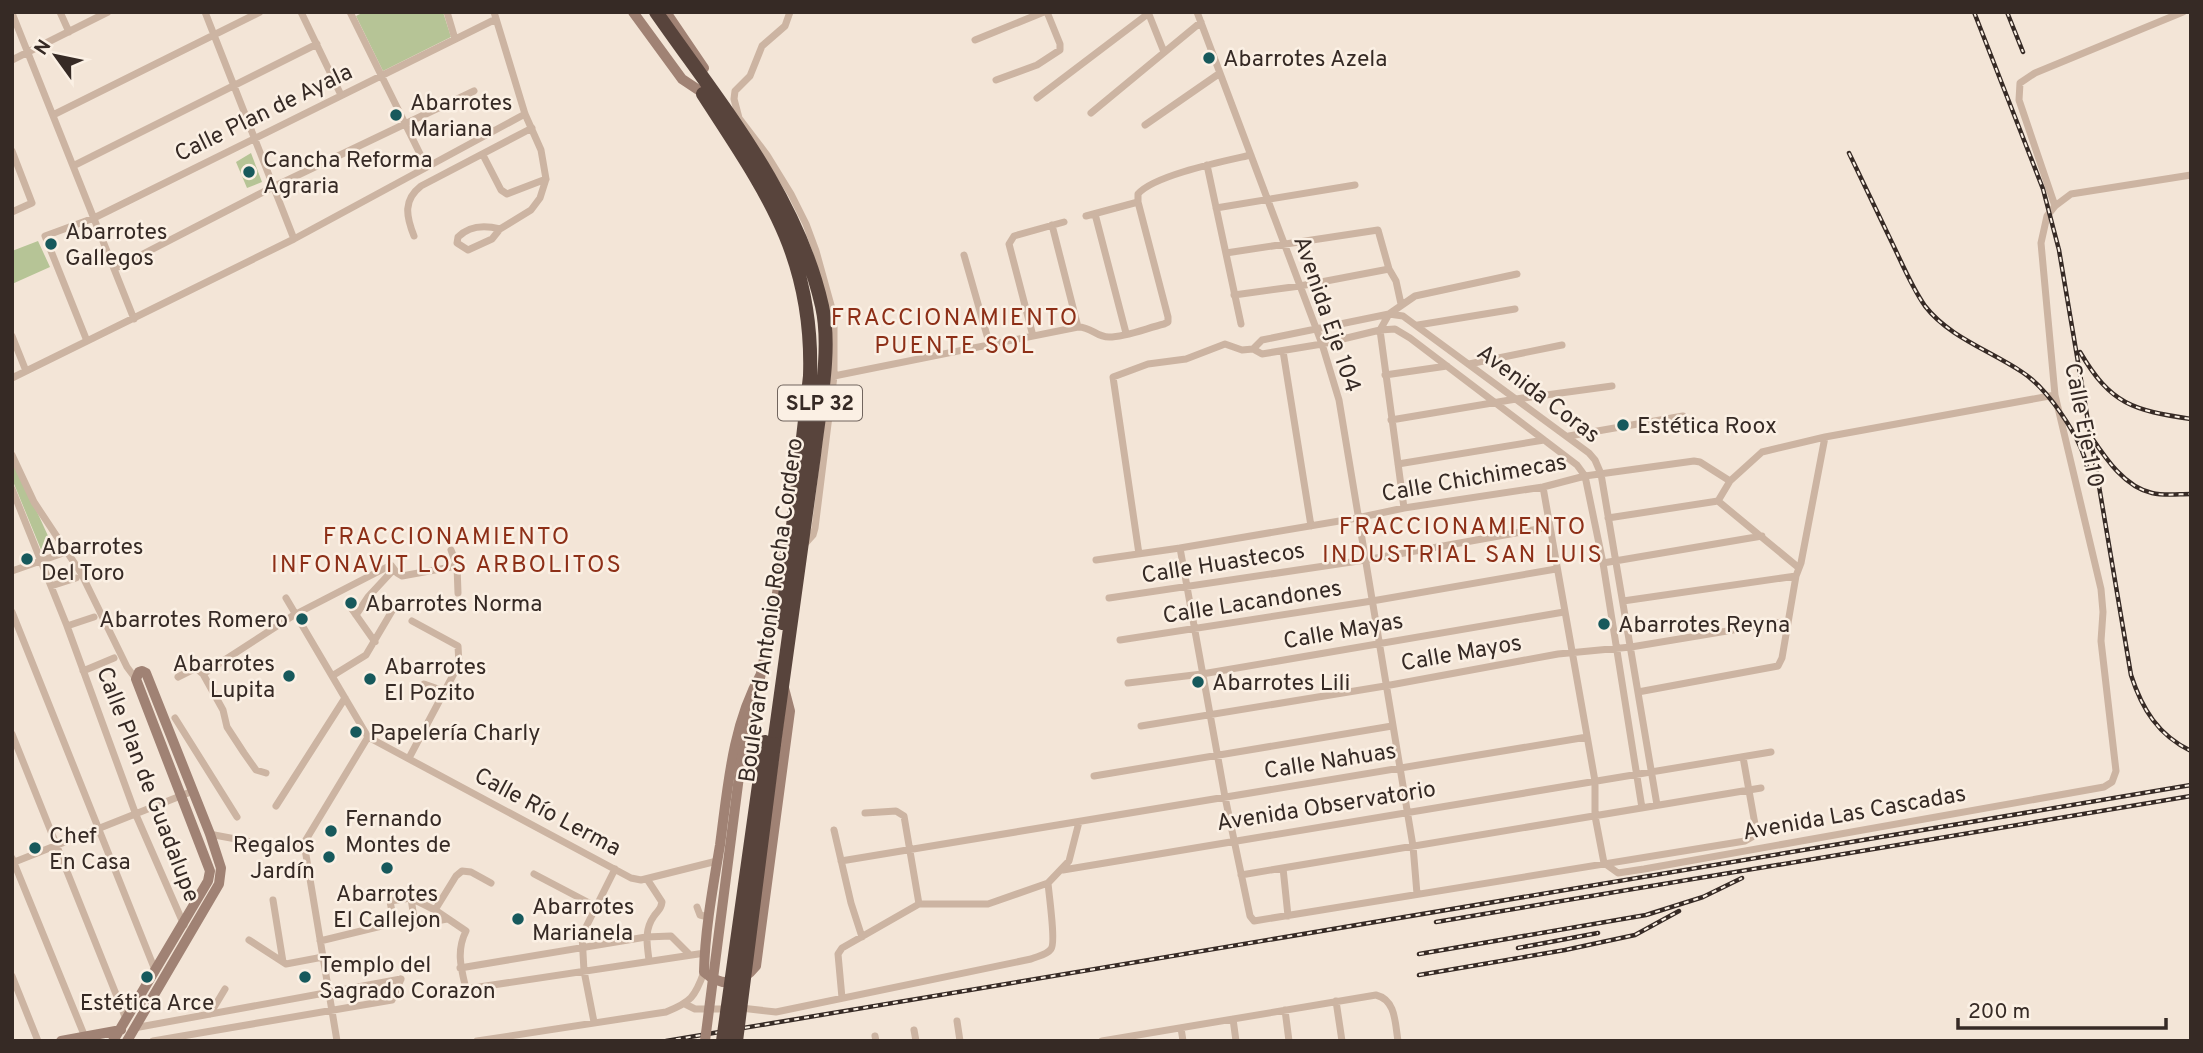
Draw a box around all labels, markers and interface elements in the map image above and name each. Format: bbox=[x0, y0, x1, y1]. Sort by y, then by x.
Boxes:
north arrow bbox=[21, 21, 91, 91]
text: N bbox=[30, 36, 57, 60]
place label: Abarrotes Azela bbox=[1223, 46, 1387, 75]
marker: Abarrotes Azela bbox=[1201, 50, 1217, 66]
street label: Calle Plan de Ayala bbox=[170, 59, 358, 170]
place label: Abarrotes Mariana bbox=[410, 90, 512, 145]
marker: Abarrotes Mariana bbox=[388, 107, 404, 123]
place label: Cancha Reforma Agraria bbox=[263, 147, 433, 202]
marker: Cancha Reforma Agraria bbox=[241, 164, 257, 180]
place label: Abarrotes Gallegos bbox=[65, 219, 167, 274]
street label: Avenida Eje 104 bbox=[1285, 233, 1366, 397]
marker: Abarrotes Gallegos bbox=[43, 236, 59, 252]
district label: FRACCIONAMIENTO PUENTE SOL bbox=[831, 304, 1079, 362]
street label: Avenida Coras bbox=[1470, 339, 1605, 451]
street label: Calle Eje 110 bbox=[2056, 361, 2109, 490]
road number: SLP 32 bbox=[778, 386, 862, 420]
place label: Estética Roox bbox=[1637, 413, 1777, 442]
marker: Estética Roox bbox=[1615, 417, 1631, 433]
street label: Boulevard Antonio Rocha Cordero bbox=[734, 436, 811, 785]
street label: Calle Chichimecas bbox=[1380, 449, 1569, 510]
district label: FRACCIONAMIENTO INDUSTRIAL SAN LUIS bbox=[1322, 513, 1604, 571]
district label: FRACCIONAMIENTO INFONAVIT LOS ARBOLITOS bbox=[271, 523, 623, 581]
place label: Abarrotes Del Toro bbox=[41, 534, 143, 589]
street label: Calle Huastecos bbox=[1140, 537, 1307, 592]
marker: Abarrotes Del Toro bbox=[19, 551, 35, 567]
street label: Calle Lacandones bbox=[1161, 575, 1344, 632]
place label: Abarrotes Norma bbox=[365, 591, 542, 620]
marker: Abarrotes Norma bbox=[343, 595, 359, 611]
place label: Abarrotes Romero bbox=[99, 607, 288, 636]
street label: Calle Mayas bbox=[1281, 608, 1406, 657]
marker: Abarrotes Romero bbox=[294, 611, 310, 627]
place label: Abarrotes Reyna bbox=[1618, 612, 1790, 641]
marker: Abarrotes Reyna bbox=[1596, 616, 1612, 632]
street label: Calle Mayos bbox=[1399, 630, 1524, 679]
place label: Abarrotes Lupita bbox=[173, 651, 275, 706]
place label: Abarrotes El Pozito bbox=[384, 654, 486, 709]
street label: Calle Plan de Guadalupe bbox=[88, 663, 205, 907]
marker: Abarrotes Lupita bbox=[281, 668, 297, 684]
place label: Abarrotes Lili bbox=[1212, 670, 1350, 699]
marker: Abarrotes El Pozito bbox=[362, 671, 378, 687]
marker: Abarrotes Lili bbox=[1190, 674, 1206, 690]
place label: Papelería Charly bbox=[370, 720, 540, 749]
marker: Papelería Charly bbox=[348, 724, 364, 740]
street label: Calle Nahuas bbox=[1262, 738, 1399, 787]
street label: Calle Río Lerma bbox=[468, 762, 625, 864]
street label: Avenida Observatorio bbox=[1215, 776, 1438, 839]
street label: Avenida Las Cascadas bbox=[1741, 781, 1968, 848]
place label: Fernando Montes de bbox=[345, 806, 451, 861]
place label: Chef En Casa bbox=[49, 823, 131, 878]
marker: Fernando Montes de bbox=[323, 823, 339, 839]
place label: Regalos Jardín bbox=[233, 832, 315, 887]
marker: Chef En Casa bbox=[27, 840, 43, 856]
marker: Regalos Jardín bbox=[321, 849, 337, 865]
marker: Abarrotes El Callejon bbox=[379, 860, 395, 876]
place label: Abarrotes El Callejon bbox=[333, 881, 441, 936]
place label: Abarrotes Marianela bbox=[532, 894, 634, 949]
marker: Abarrotes Marianela bbox=[510, 911, 526, 927]
place label: Templo del Sagrado Corazon bbox=[319, 952, 496, 1007]
marker: Estética Arce bbox=[139, 969, 155, 985]
marker: Templo del Sagrado Corazon bbox=[297, 969, 313, 985]
scale bar bbox=[1958, 986, 2166, 1030]
place label: Estética Arce bbox=[80, 990, 214, 1019]
text: 200 m bbox=[1968, 999, 2030, 1026]

